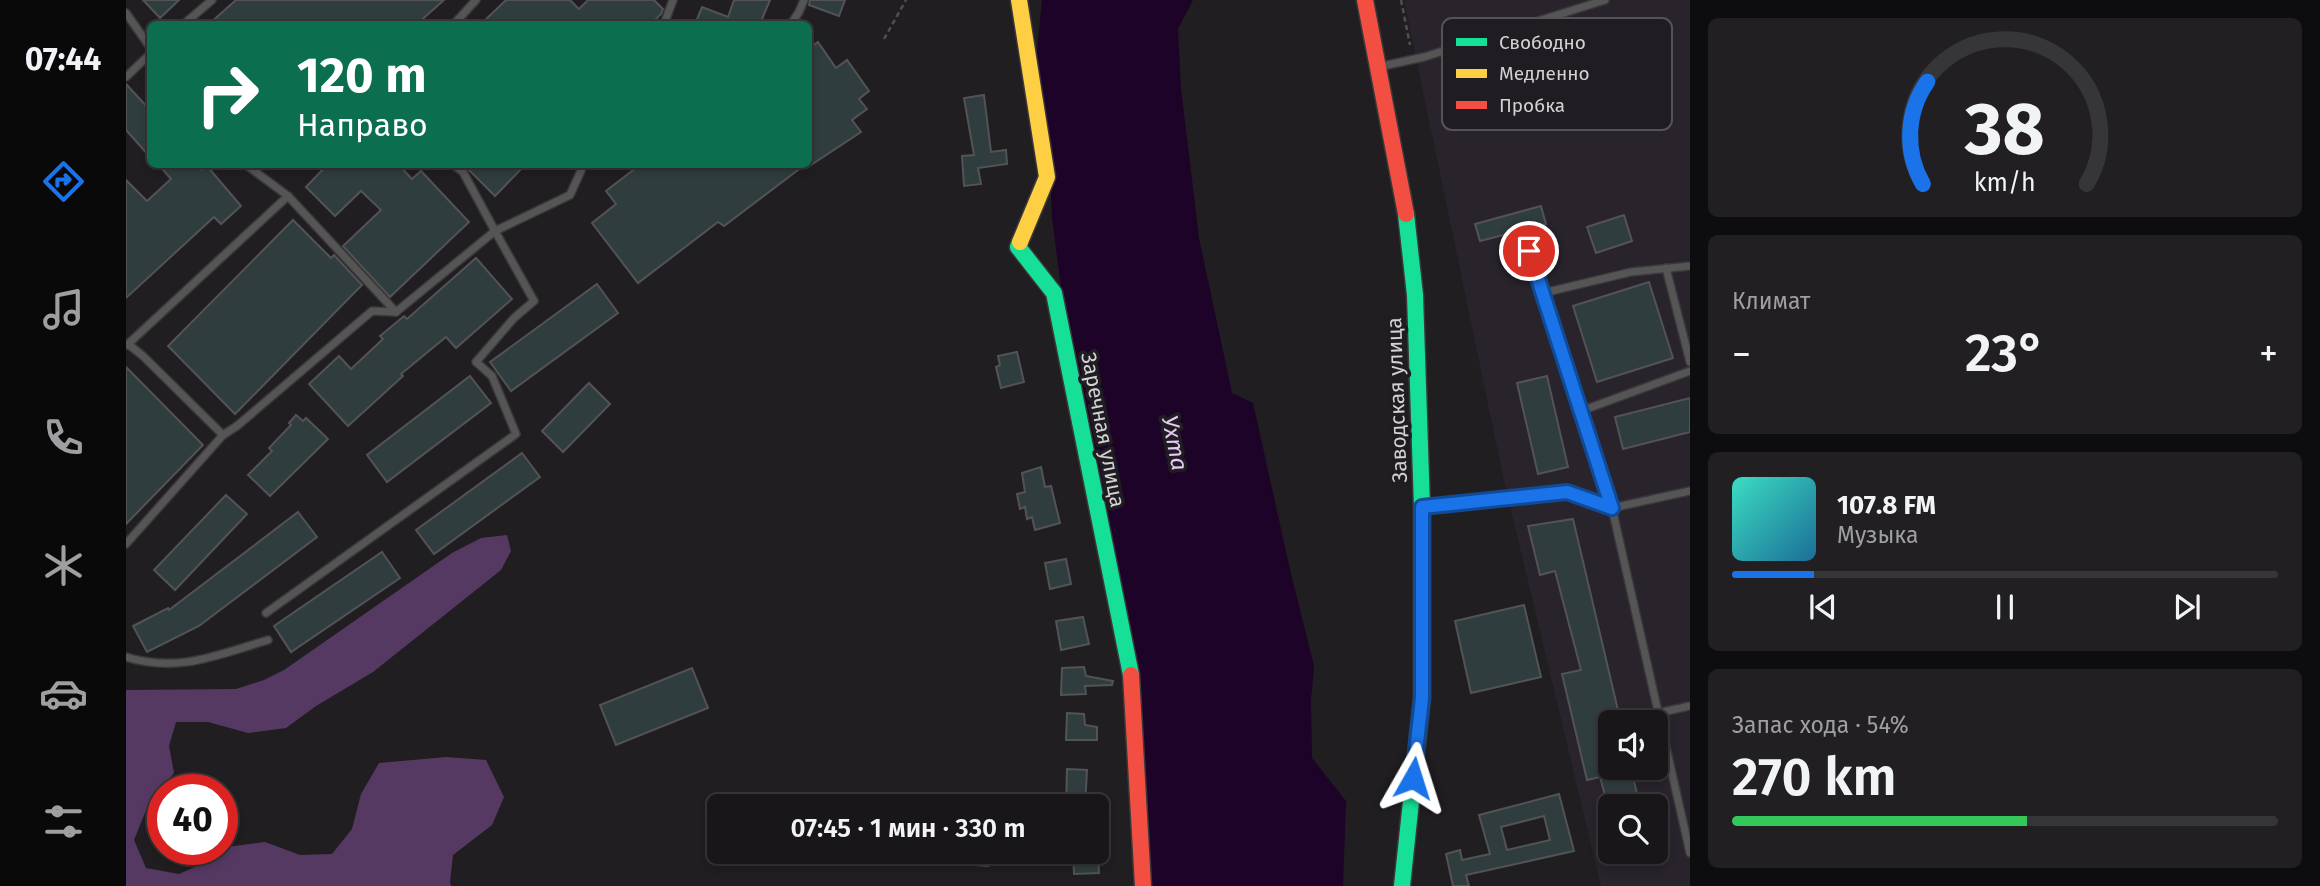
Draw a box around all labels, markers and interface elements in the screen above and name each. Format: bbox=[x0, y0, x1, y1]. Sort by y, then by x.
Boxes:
legend bbox=[1442, 18, 1672, 130]
text: Свободно bbox=[1499, 31, 1586, 54]
text: 07:44 bbox=[25, 40, 101, 78]
text: 120 m bbox=[297, 46, 427, 105]
icon: right bbox=[182, 49, 273, 140]
text: Медленно bbox=[1499, 62, 1590, 85]
text: 38 bbox=[1964, 86, 2045, 173]
text: Пробка bbox=[1499, 94, 1565, 117]
text: Направо bbox=[297, 106, 428, 144]
icon: directions bbox=[39, 157, 88, 206]
text: km/h bbox=[1974, 167, 2036, 197]
pin bbox=[1499, 221, 1559, 281]
icon: arrive bbox=[1510, 232, 1548, 270]
icon: music bbox=[39, 285, 88, 334]
text: Климат bbox=[1732, 287, 1810, 315]
street label: Заводская улица bbox=[1381, 317, 1413, 483]
text: 23° bbox=[1965, 322, 2045, 385]
text: − bbox=[1732, 331, 1751, 377]
text: + bbox=[2259, 331, 2278, 377]
street label: Заречная улица bbox=[1075, 350, 1131, 510]
icon: phone bbox=[39, 413, 88, 462]
water label: Ухта bbox=[1156, 413, 1194, 473]
text: 107.8 FM bbox=[1837, 490, 1936, 521]
text: Музыка bbox=[1837, 521, 1918, 549]
icon: climate bbox=[39, 541, 88, 590]
icon: previous bbox=[1804, 588, 1842, 626]
icon: pause bbox=[1986, 588, 2024, 626]
icon: next bbox=[2168, 588, 2206, 626]
icon: car bbox=[39, 669, 88, 718]
map controls bbox=[1598, 710, 1668, 864]
button: sound bbox=[1598, 710, 1668, 780]
text: Запас хода · 54% bbox=[1732, 711, 1909, 739]
position arrow bbox=[1376, 741, 1450, 815]
text: 270 km bbox=[1732, 746, 1897, 809]
speed limit sign: 40 bbox=[147, 774, 238, 865]
button: search bbox=[1598, 794, 1668, 864]
icon: filters bbox=[39, 797, 88, 846]
text: 07:45 · 1 мин · 330 m bbox=[790, 813, 1026, 844]

